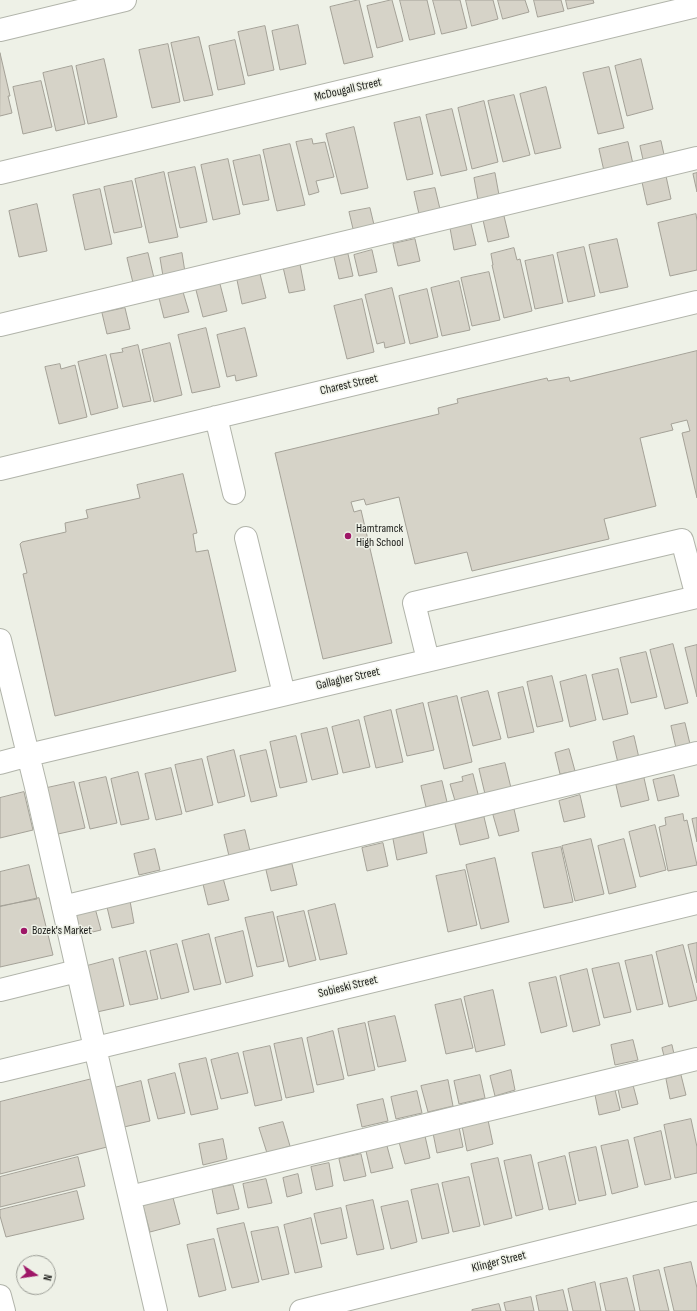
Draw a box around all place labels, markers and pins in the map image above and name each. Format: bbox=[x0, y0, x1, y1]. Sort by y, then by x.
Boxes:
place label: Hamtramck High School bbox=[356, 522, 403, 550]
marker: Hamtramck High School bbox=[343, 531, 353, 541]
place label: Bozek's Market bbox=[32, 924, 92, 938]
marker: Bozek's Market bbox=[19, 926, 29, 936]

